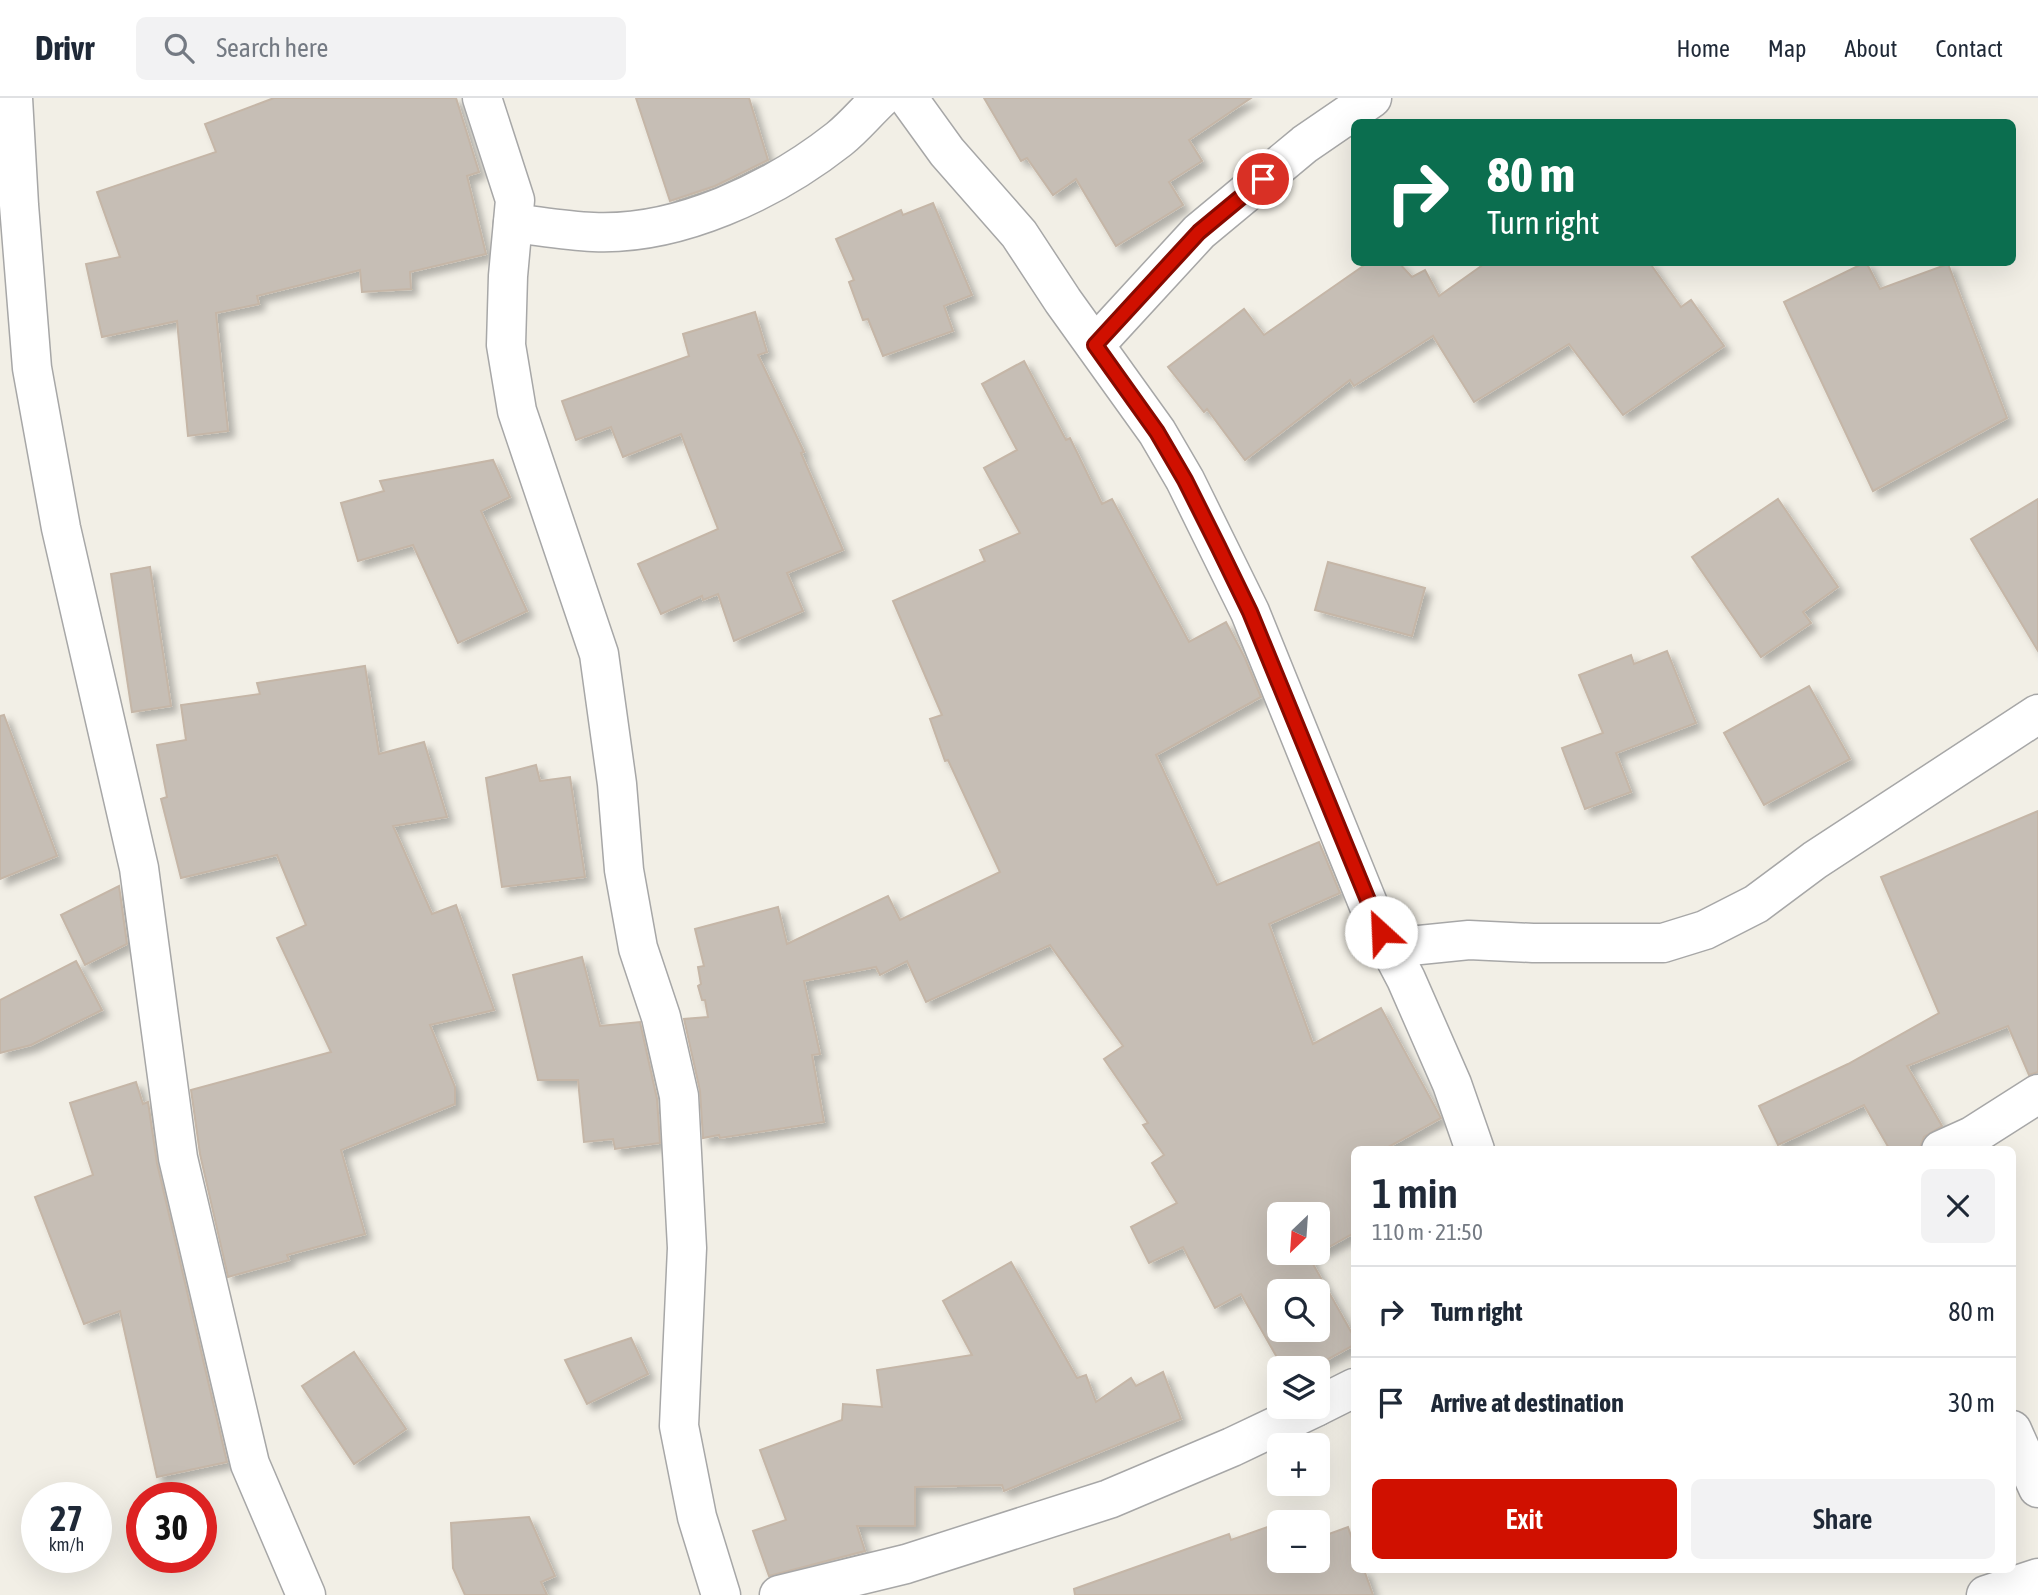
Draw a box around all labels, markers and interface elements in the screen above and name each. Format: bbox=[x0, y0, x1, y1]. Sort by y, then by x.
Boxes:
search box bbox=[136, 17, 626, 80]
text: Drivr bbox=[35, 29, 94, 67]
icon: search bbox=[160, 29, 198, 67]
text: Search here bbox=[216, 33, 328, 63]
text: Home bbox=[1676, 35, 1730, 62]
text: Map bbox=[1768, 35, 1806, 62]
text: About bbox=[1844, 35, 1897, 62]
text: Contact bbox=[1935, 35, 2003, 62]
text: 80 m bbox=[1487, 146, 1575, 202]
icon: right bbox=[1372, 147, 1463, 238]
pin bbox=[1233, 149, 1293, 209]
icon: arrive bbox=[1244, 160, 1282, 198]
text: Turn right bbox=[1487, 204, 1600, 241]
position arrow bbox=[1344, 895, 1418, 969]
text: 1 min bbox=[1372, 1169, 1458, 1217]
button: close bbox=[1921, 1169, 1995, 1243]
north arrow bbox=[1267, 1202, 1330, 1265]
map controls bbox=[1267, 1202, 1330, 1573]
text: 110 m · 21:50 bbox=[1372, 1219, 1483, 1245]
button: search bbox=[1267, 1279, 1330, 1342]
icon: right bbox=[1372, 1293, 1410, 1331]
text: Turn right bbox=[1431, 1297, 1522, 1327]
text: 80 m bbox=[1948, 1297, 1995, 1327]
button: layers bbox=[1267, 1356, 1330, 1419]
icon: arrive bbox=[1372, 1384, 1410, 1422]
text: Arrive at destination bbox=[1431, 1388, 1624, 1418]
text: 30 m bbox=[1948, 1388, 1995, 1418]
button: + bbox=[1267, 1433, 1330, 1496]
button: Exit bbox=[1372, 1479, 1677, 1559]
button: Share bbox=[1691, 1479, 1995, 1559]
speed limit sign: 30 bbox=[126, 1482, 217, 1573]
text: 27 bbox=[50, 1498, 83, 1538]
button: − bbox=[1267, 1510, 1330, 1573]
text: km/h bbox=[49, 1534, 84, 1555]

